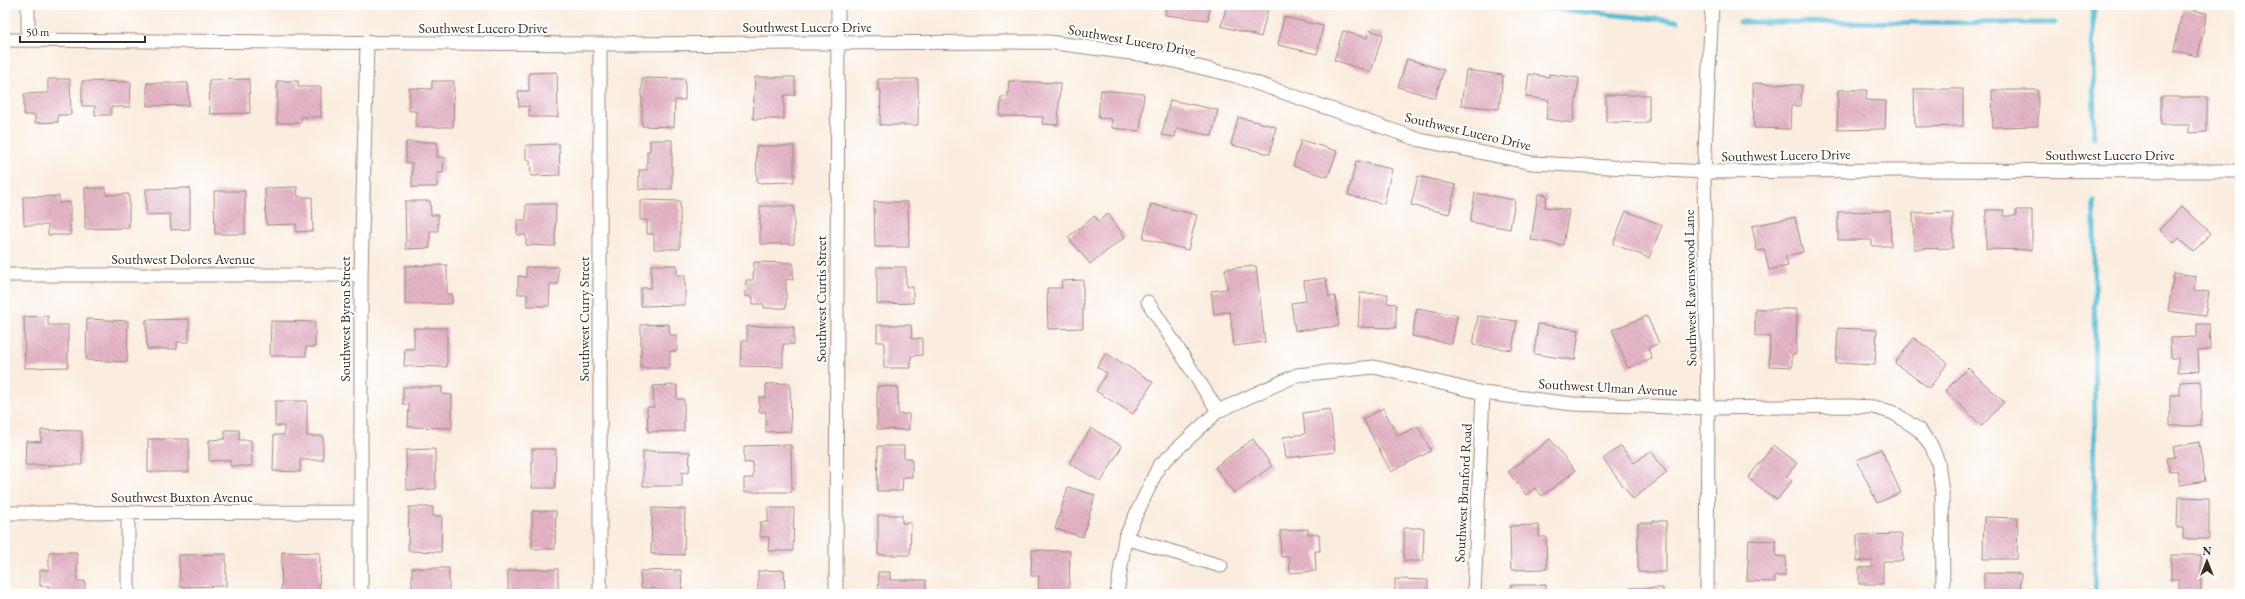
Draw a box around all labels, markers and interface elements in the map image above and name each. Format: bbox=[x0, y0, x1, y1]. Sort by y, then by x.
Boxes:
scale bar bbox=[20, 18, 145, 44]
street label: Southwest Lucero Drive bbox=[742, 18, 872, 36]
street label: Southwest Lucero Drive bbox=[418, 19, 548, 37]
street label: Southwest Lucero Drive bbox=[1067, 20, 1198, 60]
text: 50 m bbox=[26, 24, 50, 40]
street label: Southwest Lucero Drive bbox=[1403, 108, 1534, 154]
street label: Southwest Lucero Drive bbox=[1721, 145, 1851, 165]
street label: Southwest Lucero Drive bbox=[2045, 146, 2175, 164]
street label: Southwest Ravenswood Lane bbox=[1680, 209, 1700, 366]
street label: Southwest Curtis Street bbox=[812, 235, 830, 362]
street label: Southwest Dolores Avenue bbox=[111, 250, 255, 268]
street label: Southwest Byron Street bbox=[336, 256, 354, 382]
street label: Southwest Curry Street bbox=[575, 256, 593, 381]
street label: Southwest Ulman Avenue bbox=[1538, 374, 1678, 400]
street label: Southwest Branford Road bbox=[1450, 422, 1476, 563]
street label: Southwest Buxton Avenue bbox=[111, 488, 253, 506]
north arrow bbox=[2187, 541, 2227, 581]
text: N bbox=[2203, 544, 2212, 558]

